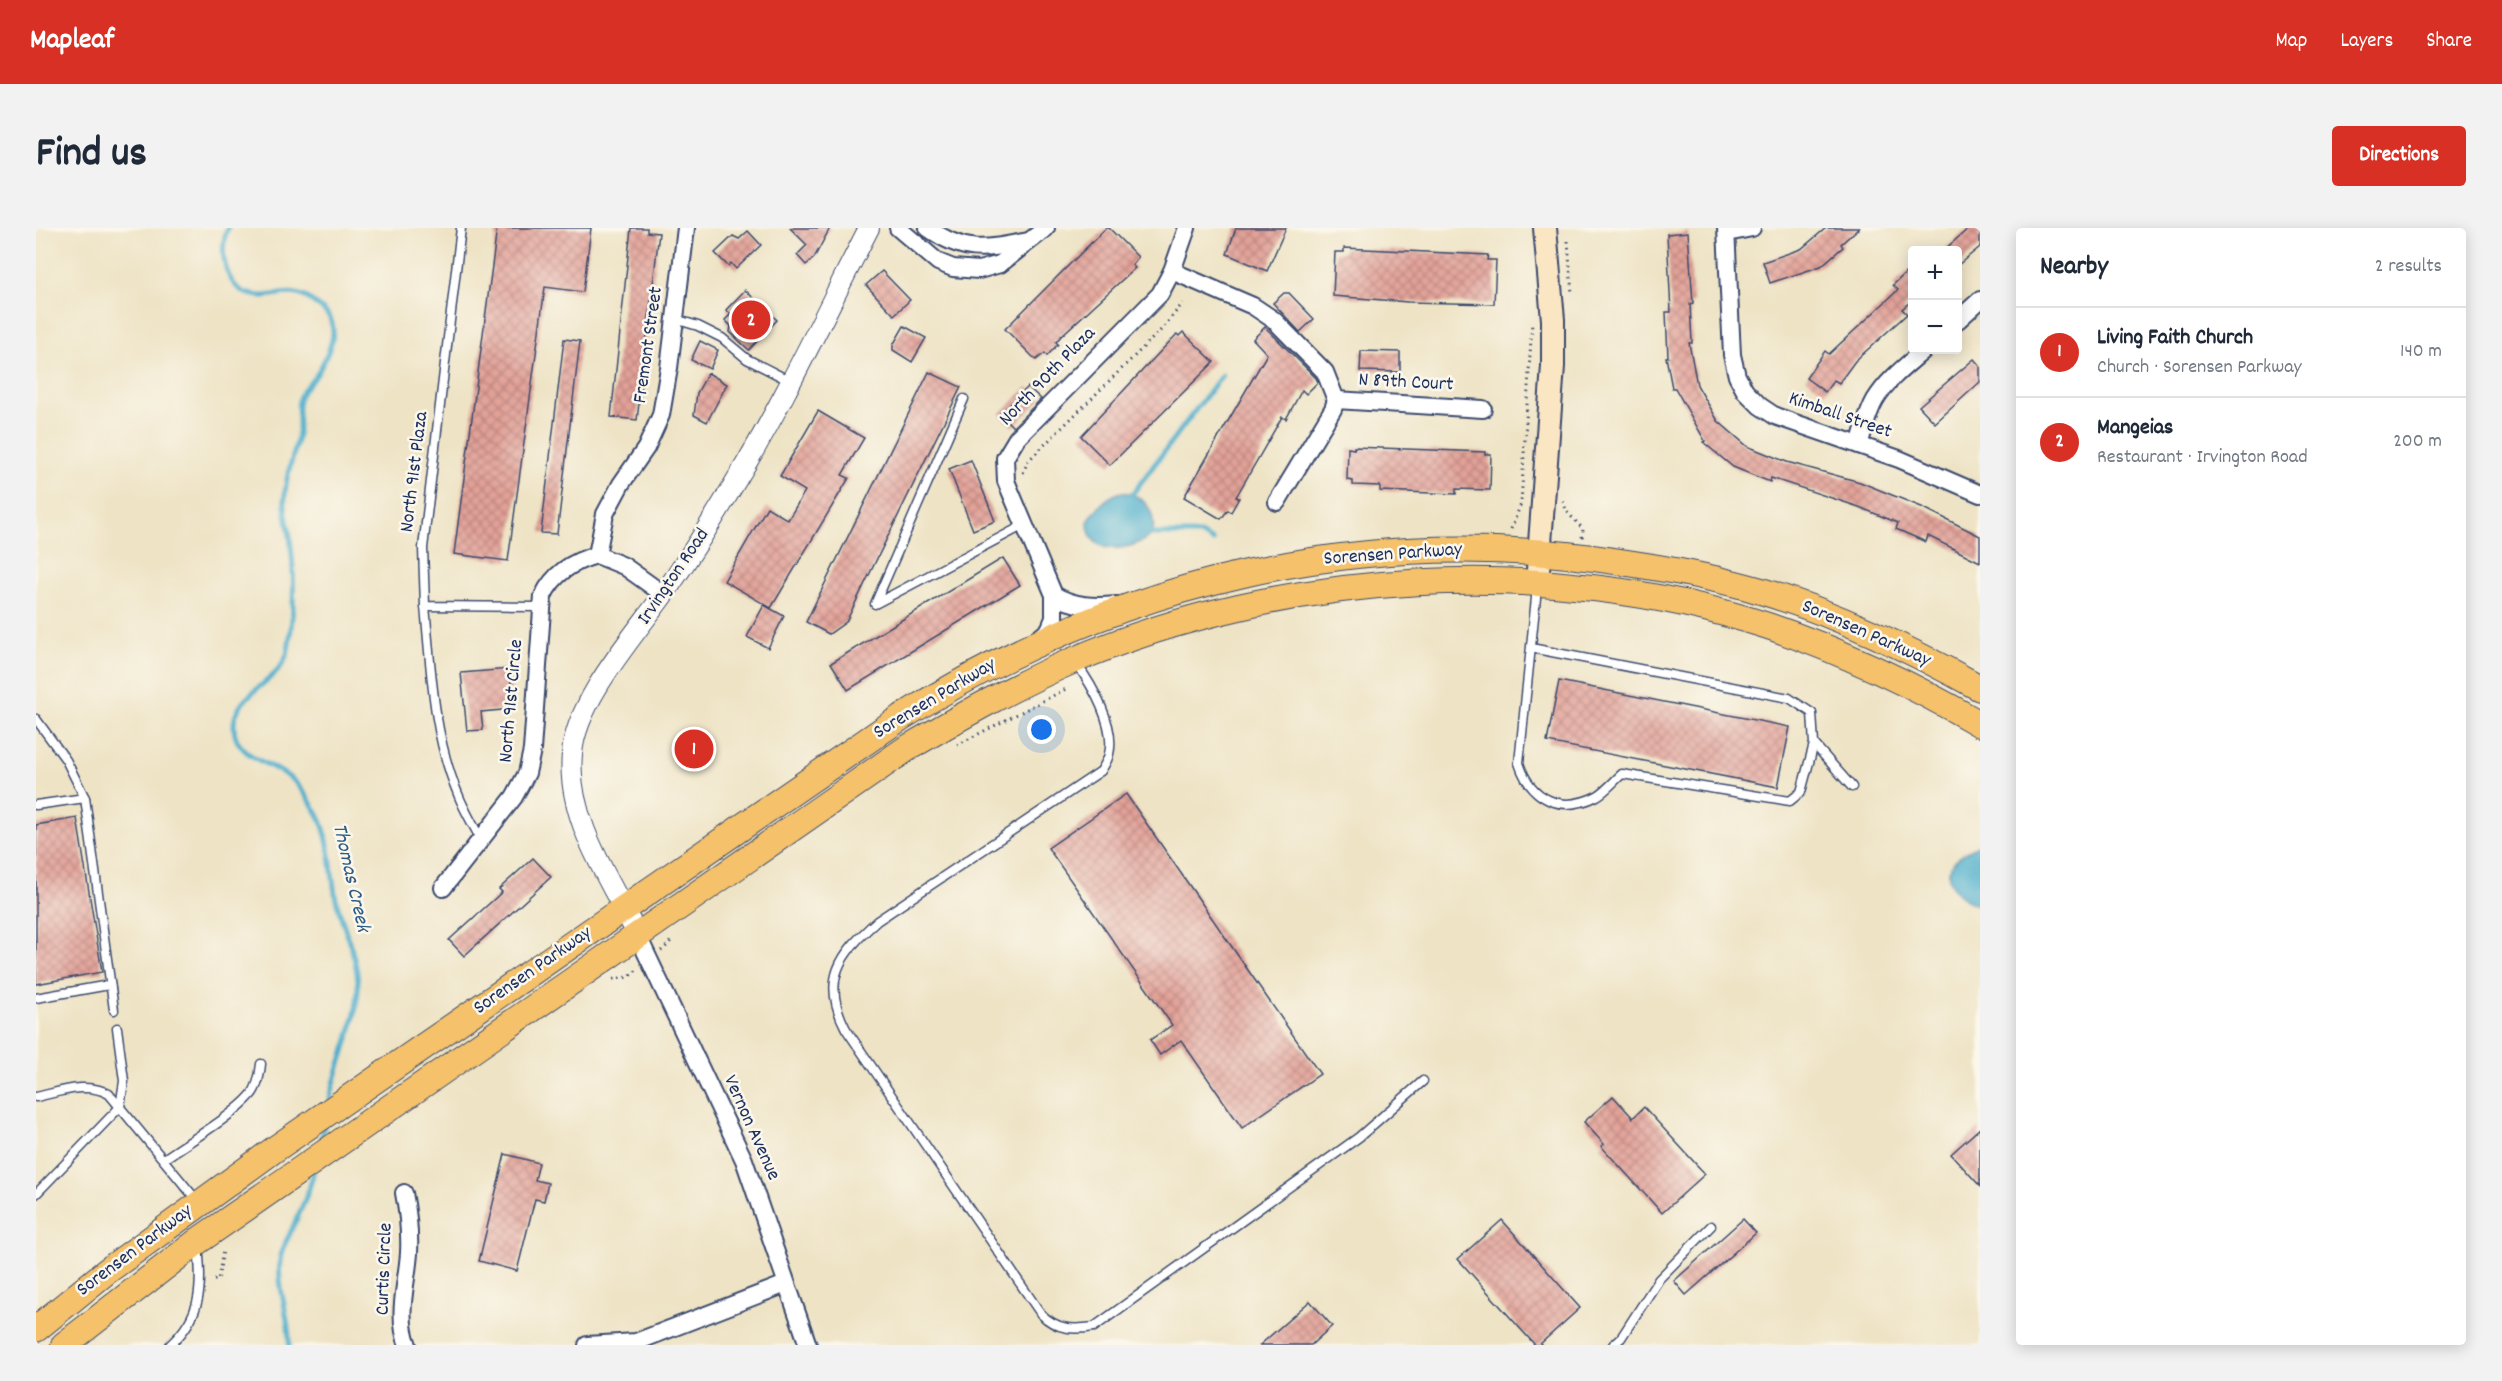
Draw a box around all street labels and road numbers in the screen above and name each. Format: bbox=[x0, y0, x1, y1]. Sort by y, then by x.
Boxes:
street label: Fremont Street bbox=[627, 285, 671, 405]
street label: North 90th Plaza bbox=[993, 321, 1103, 433]
street label: N 89th Court bbox=[1358, 367, 1454, 399]
street label: Kimball Street bbox=[1785, 385, 1895, 447]
street label: North 91st Plaza bbox=[394, 409, 436, 534]
street label: Irvington Road bbox=[631, 523, 717, 631]
street label: Sorensen Parkway bbox=[1323, 536, 1464, 574]
street label: Sorensen Parkway bbox=[1797, 593, 1936, 675]
street label: North 91st Circle bbox=[493, 638, 531, 764]
street label: Sorensen Parkway bbox=[868, 651, 1002, 747]
street label: Sorensen Parkway bbox=[468, 919, 599, 1022]
street label: Vernon Avenue bbox=[715, 1071, 787, 1185]
street label: Sorensen Parkway bbox=[71, 1198, 200, 1304]
street label: Curtis Circle bbox=[369, 1222, 401, 1316]

